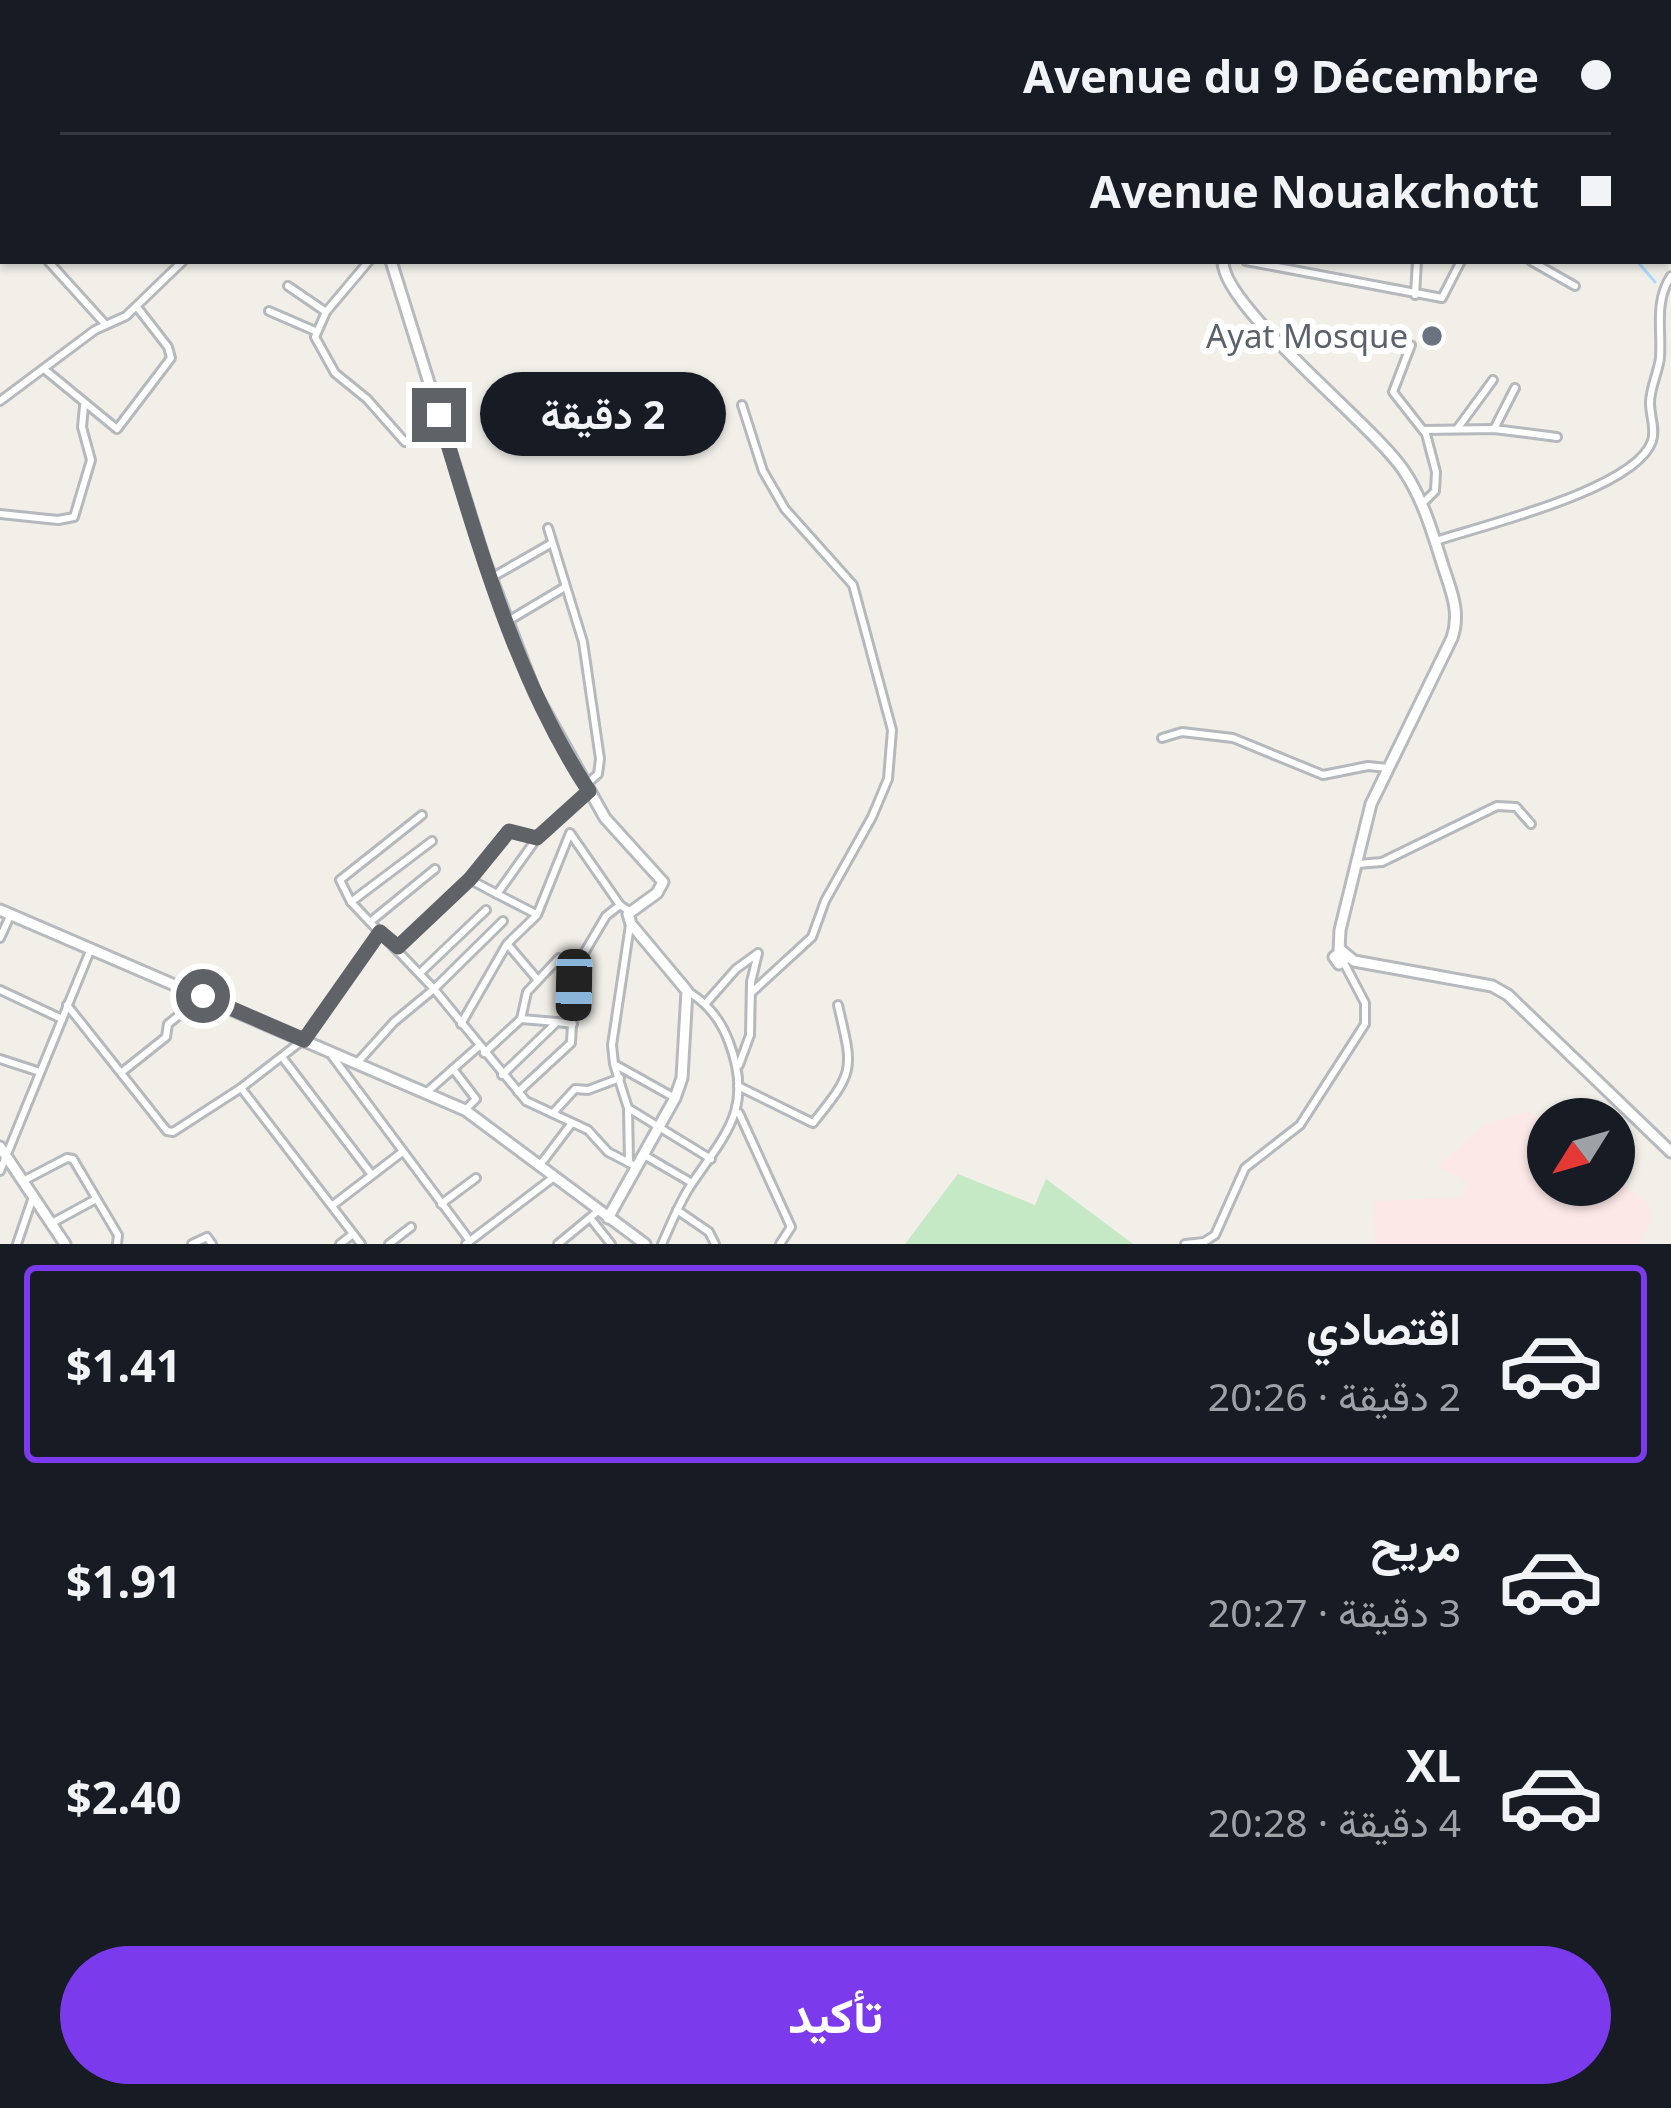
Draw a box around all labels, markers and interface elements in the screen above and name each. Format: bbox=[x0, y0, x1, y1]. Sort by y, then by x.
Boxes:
text: Avenue du 9 Décembre bbox=[1023, 45, 1539, 106]
text: Avenue Nouakchott bbox=[1090, 160, 1539, 221]
place label: Ayat Mosque bbox=[1206, 313, 1408, 358]
marker: Ayat Mosque bbox=[1419, 323, 1445, 349]
callout: 2 دقيقة bbox=[481, 373, 727, 457]
text: 2 دقيقة bbox=[541, 387, 665, 440]
route end bbox=[412, 388, 466, 442]
car bbox=[555, 949, 593, 1021]
route start bbox=[176, 969, 230, 1023]
north arrow bbox=[1527, 1098, 1635, 1206]
map controls bbox=[1527, 1098, 1635, 1206]
text: اقتصادي bbox=[1306, 1297, 1461, 1358]
icon: car bbox=[1497, 1310, 1605, 1418]
text: $1.41 bbox=[66, 1334, 182, 1395]
text: 2 دقيقة · 20:26 bbox=[1208, 1369, 1461, 1422]
text: مريح bbox=[1370, 1513, 1461, 1574]
icon: car bbox=[1497, 1526, 1605, 1634]
text: $1.91 bbox=[66, 1550, 182, 1611]
text: 3 دقيقة · 20:27 bbox=[1208, 1585, 1461, 1638]
text: XL bbox=[1406, 1734, 1461, 1795]
icon: car bbox=[1497, 1742, 1605, 1850]
text: $2.40 bbox=[66, 1766, 182, 1827]
text: 4 دقيقة · 20:28 bbox=[1208, 1795, 1461, 1848]
button: تأكيد bbox=[60, 1946, 1611, 2084]

